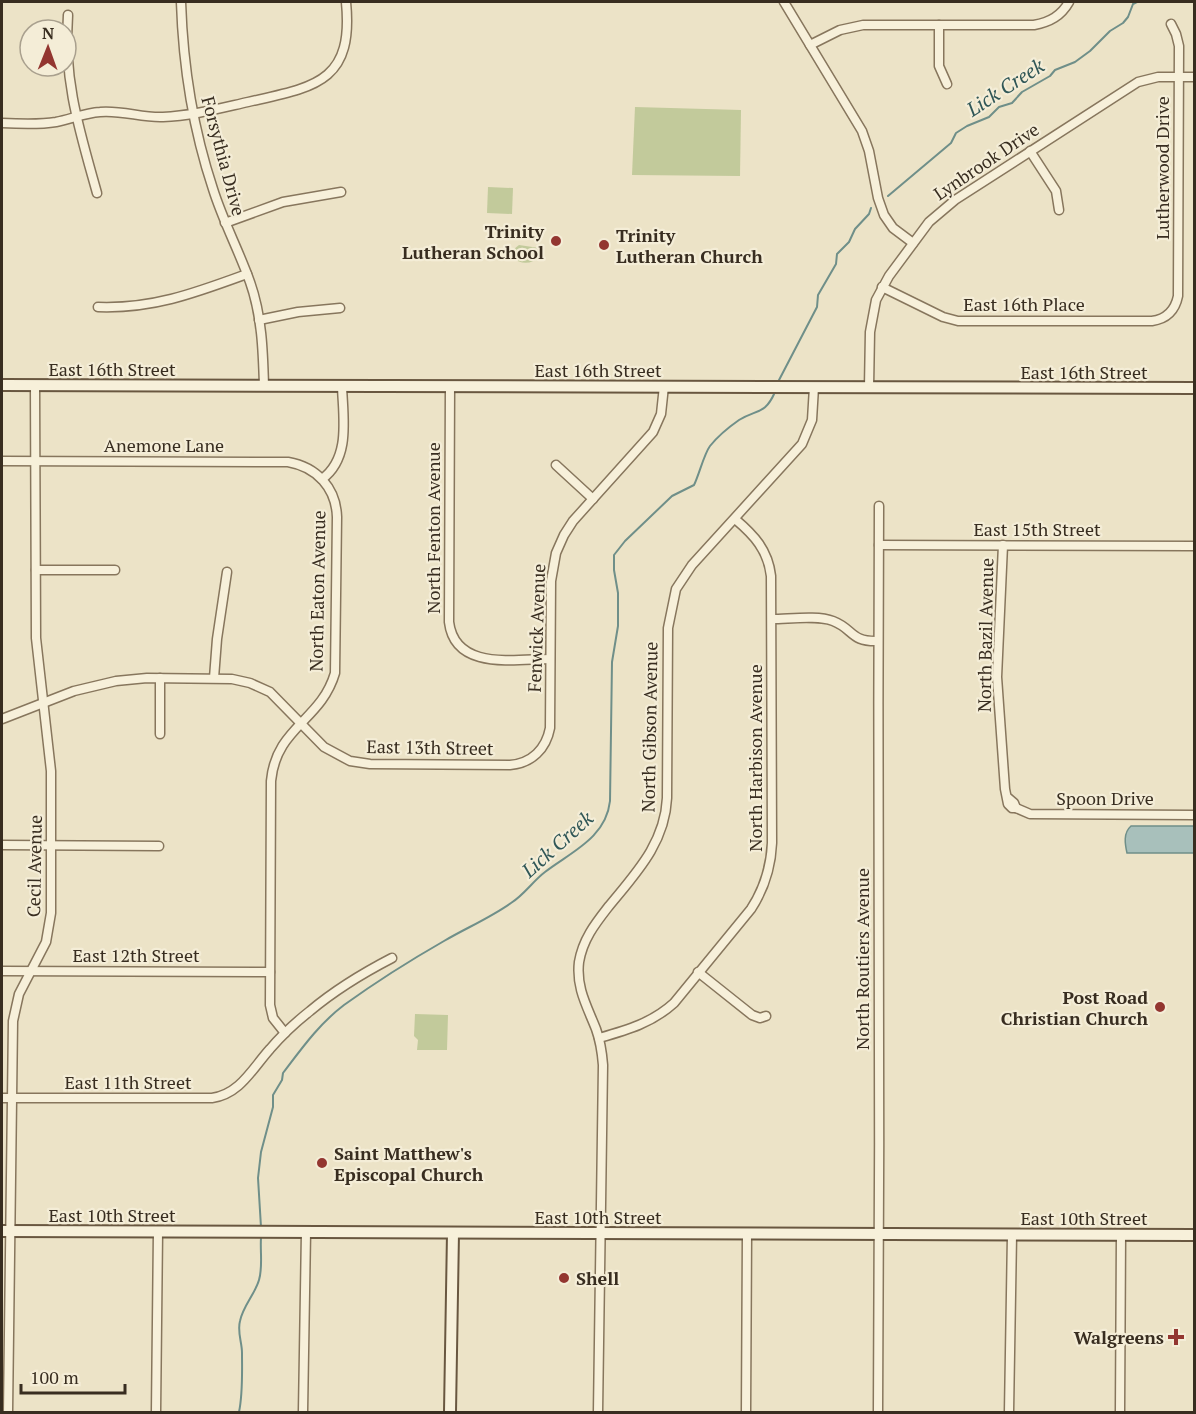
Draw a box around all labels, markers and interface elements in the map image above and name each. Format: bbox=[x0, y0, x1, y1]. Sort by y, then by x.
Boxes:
north arrow bbox=[18, 18, 78, 78]
text: N bbox=[42, 22, 55, 44]
water label: Lick Creek bbox=[960, 52, 1049, 123]
street label: Forsythia Drive bbox=[197, 94, 251, 218]
street label: Lutherwood Drive bbox=[1150, 96, 1174, 240]
street label: Lynbrook Drive bbox=[929, 117, 1043, 205]
place label: Trinity Lutheran School bbox=[402, 219, 544, 264]
place label: Trinity Lutheran Church bbox=[616, 223, 763, 268]
marker: Trinity Lutheran School bbox=[549, 234, 563, 248]
marker: Trinity Lutheran Church bbox=[597, 238, 611, 252]
street label: East 16th Place bbox=[963, 292, 1085, 316]
street label: East 16th Street bbox=[48, 357, 176, 381]
street label: East 16th Street bbox=[534, 358, 662, 382]
street label: East 16th Street bbox=[1020, 360, 1148, 384]
street label: Anemone Lane bbox=[104, 433, 224, 457]
street label: North Fenton Avenue bbox=[421, 442, 445, 614]
street label: North Eaton Avenue bbox=[304, 510, 330, 672]
street label: East 15th Street bbox=[973, 517, 1101, 541]
street label: North Bazil Avenue bbox=[972, 558, 998, 712]
street label: Fenwick Avenue bbox=[522, 563, 550, 693]
street label: North Gibson Avenue bbox=[636, 641, 662, 813]
street label: North Harbison Avenue bbox=[743, 664, 767, 852]
street label: East 13th Street bbox=[366, 734, 494, 760]
street label: Spoon Drive bbox=[1056, 786, 1154, 810]
water label: Lick Creek bbox=[515, 804, 599, 884]
street label: Cecil Avenue bbox=[21, 815, 47, 917]
street label: North Routiers Avenue bbox=[850, 868, 874, 1050]
street label: East 12th Street bbox=[72, 943, 200, 967]
place label: Post Road Christian Church bbox=[1001, 985, 1148, 1030]
marker: Post Road Christian Church bbox=[1153, 1000, 1167, 1014]
street label: East 11th Street bbox=[64, 1070, 192, 1094]
place label: Saint Matthew's Episcopal Church bbox=[334, 1141, 484, 1186]
marker: Saint Matthew's Episcopal Church bbox=[315, 1156, 329, 1170]
street label: East 10th Street bbox=[48, 1203, 176, 1227]
street label: East 10th Street bbox=[534, 1205, 662, 1229]
street label: East 10th Street bbox=[1020, 1206, 1148, 1230]
place label: Shell bbox=[576, 1266, 619, 1290]
marker: Shell bbox=[557, 1271, 571, 1285]
place label: Walgreens bbox=[1074, 1325, 1164, 1349]
marker: Walgreens bbox=[1169, 1330, 1183, 1344]
scale bar bbox=[21, 1357, 124, 1395]
text: 100 m bbox=[30, 1365, 79, 1389]

